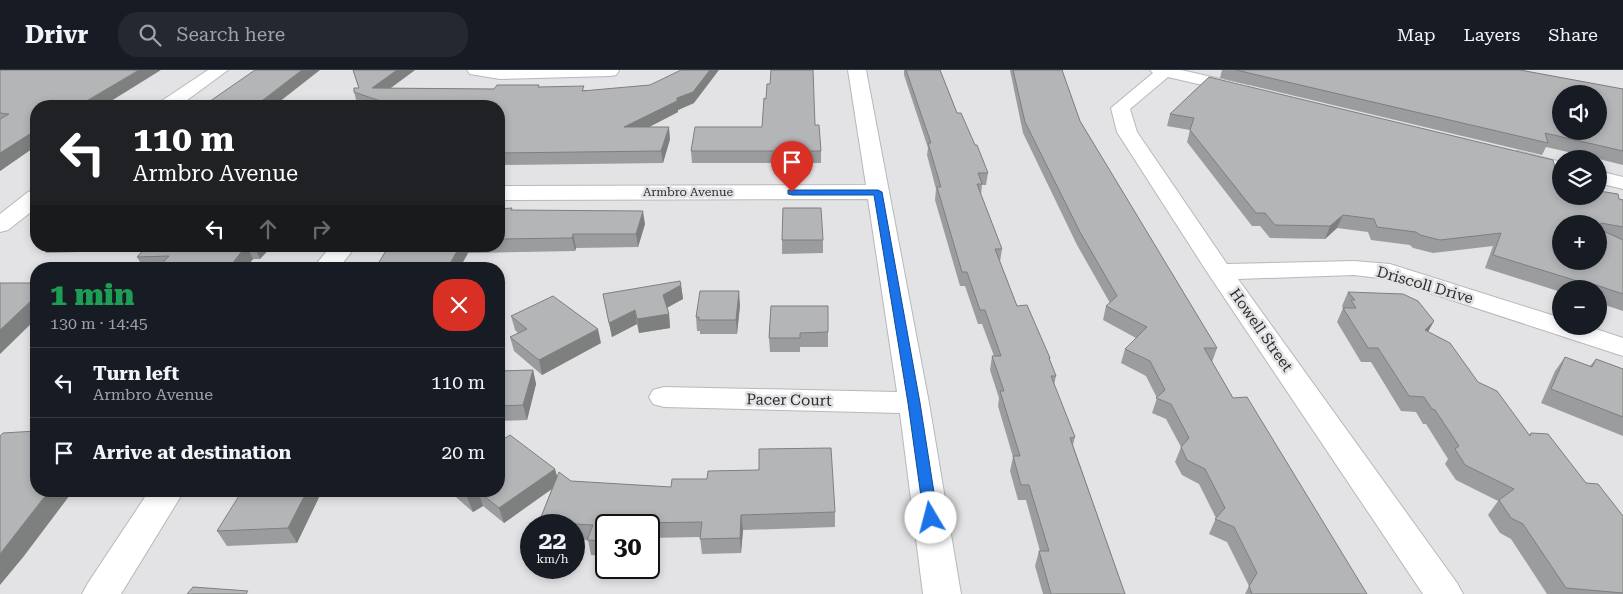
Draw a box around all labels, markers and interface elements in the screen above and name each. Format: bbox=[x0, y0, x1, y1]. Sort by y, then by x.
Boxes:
search box bbox=[118, 12, 468, 57]
text: Drivr bbox=[25, 21, 88, 49]
icon: search bbox=[136, 21, 164, 49]
text: Search here bbox=[176, 23, 285, 46]
text: Map bbox=[1397, 24, 1436, 45]
text: Layers bbox=[1464, 24, 1520, 45]
text: Share bbox=[1548, 24, 1598, 45]
map controls bbox=[1552, 85, 1607, 335]
button: sound bbox=[1552, 85, 1607, 140]
text: 110 m bbox=[133, 119, 234, 160]
icon: left bbox=[50, 120, 115, 185]
pin bbox=[771, 141, 813, 192]
icon: arrive bbox=[778, 148, 806, 176]
button: layers bbox=[1552, 150, 1607, 205]
text: Armbro Avenue bbox=[133, 161, 298, 186]
street label: Armbro Avenue bbox=[643, 185, 733, 199]
icon: left bbox=[201, 215, 229, 243]
icon: ahead bbox=[254, 215, 282, 243]
icon: right bbox=[307, 215, 335, 243]
button: + bbox=[1552, 215, 1607, 270]
street label: Driscoll Drive bbox=[1375, 263, 1475, 307]
text: 1 min bbox=[50, 277, 134, 312]
button: close bbox=[433, 279, 485, 331]
button: − bbox=[1552, 280, 1607, 335]
street label: Howell Street bbox=[1226, 285, 1297, 375]
text: 130 m · 14:45 bbox=[50, 314, 148, 333]
text: Turn left bbox=[93, 362, 179, 385]
icon: left bbox=[50, 369, 78, 397]
text: 110 m bbox=[431, 371, 485, 394]
text: Armbro Avenue bbox=[93, 385, 213, 404]
street label: Pacer Court bbox=[746, 390, 832, 410]
icon: arrive bbox=[50, 439, 78, 467]
text: Arrive at destination bbox=[93, 441, 291, 464]
text: 20 m bbox=[442, 441, 485, 464]
position arrow bbox=[904, 491, 956, 543]
speed limit sign: 30 bbox=[595, 514, 660, 579]
text: 22 bbox=[538, 526, 567, 555]
text: km/h bbox=[536, 552, 569, 566]

